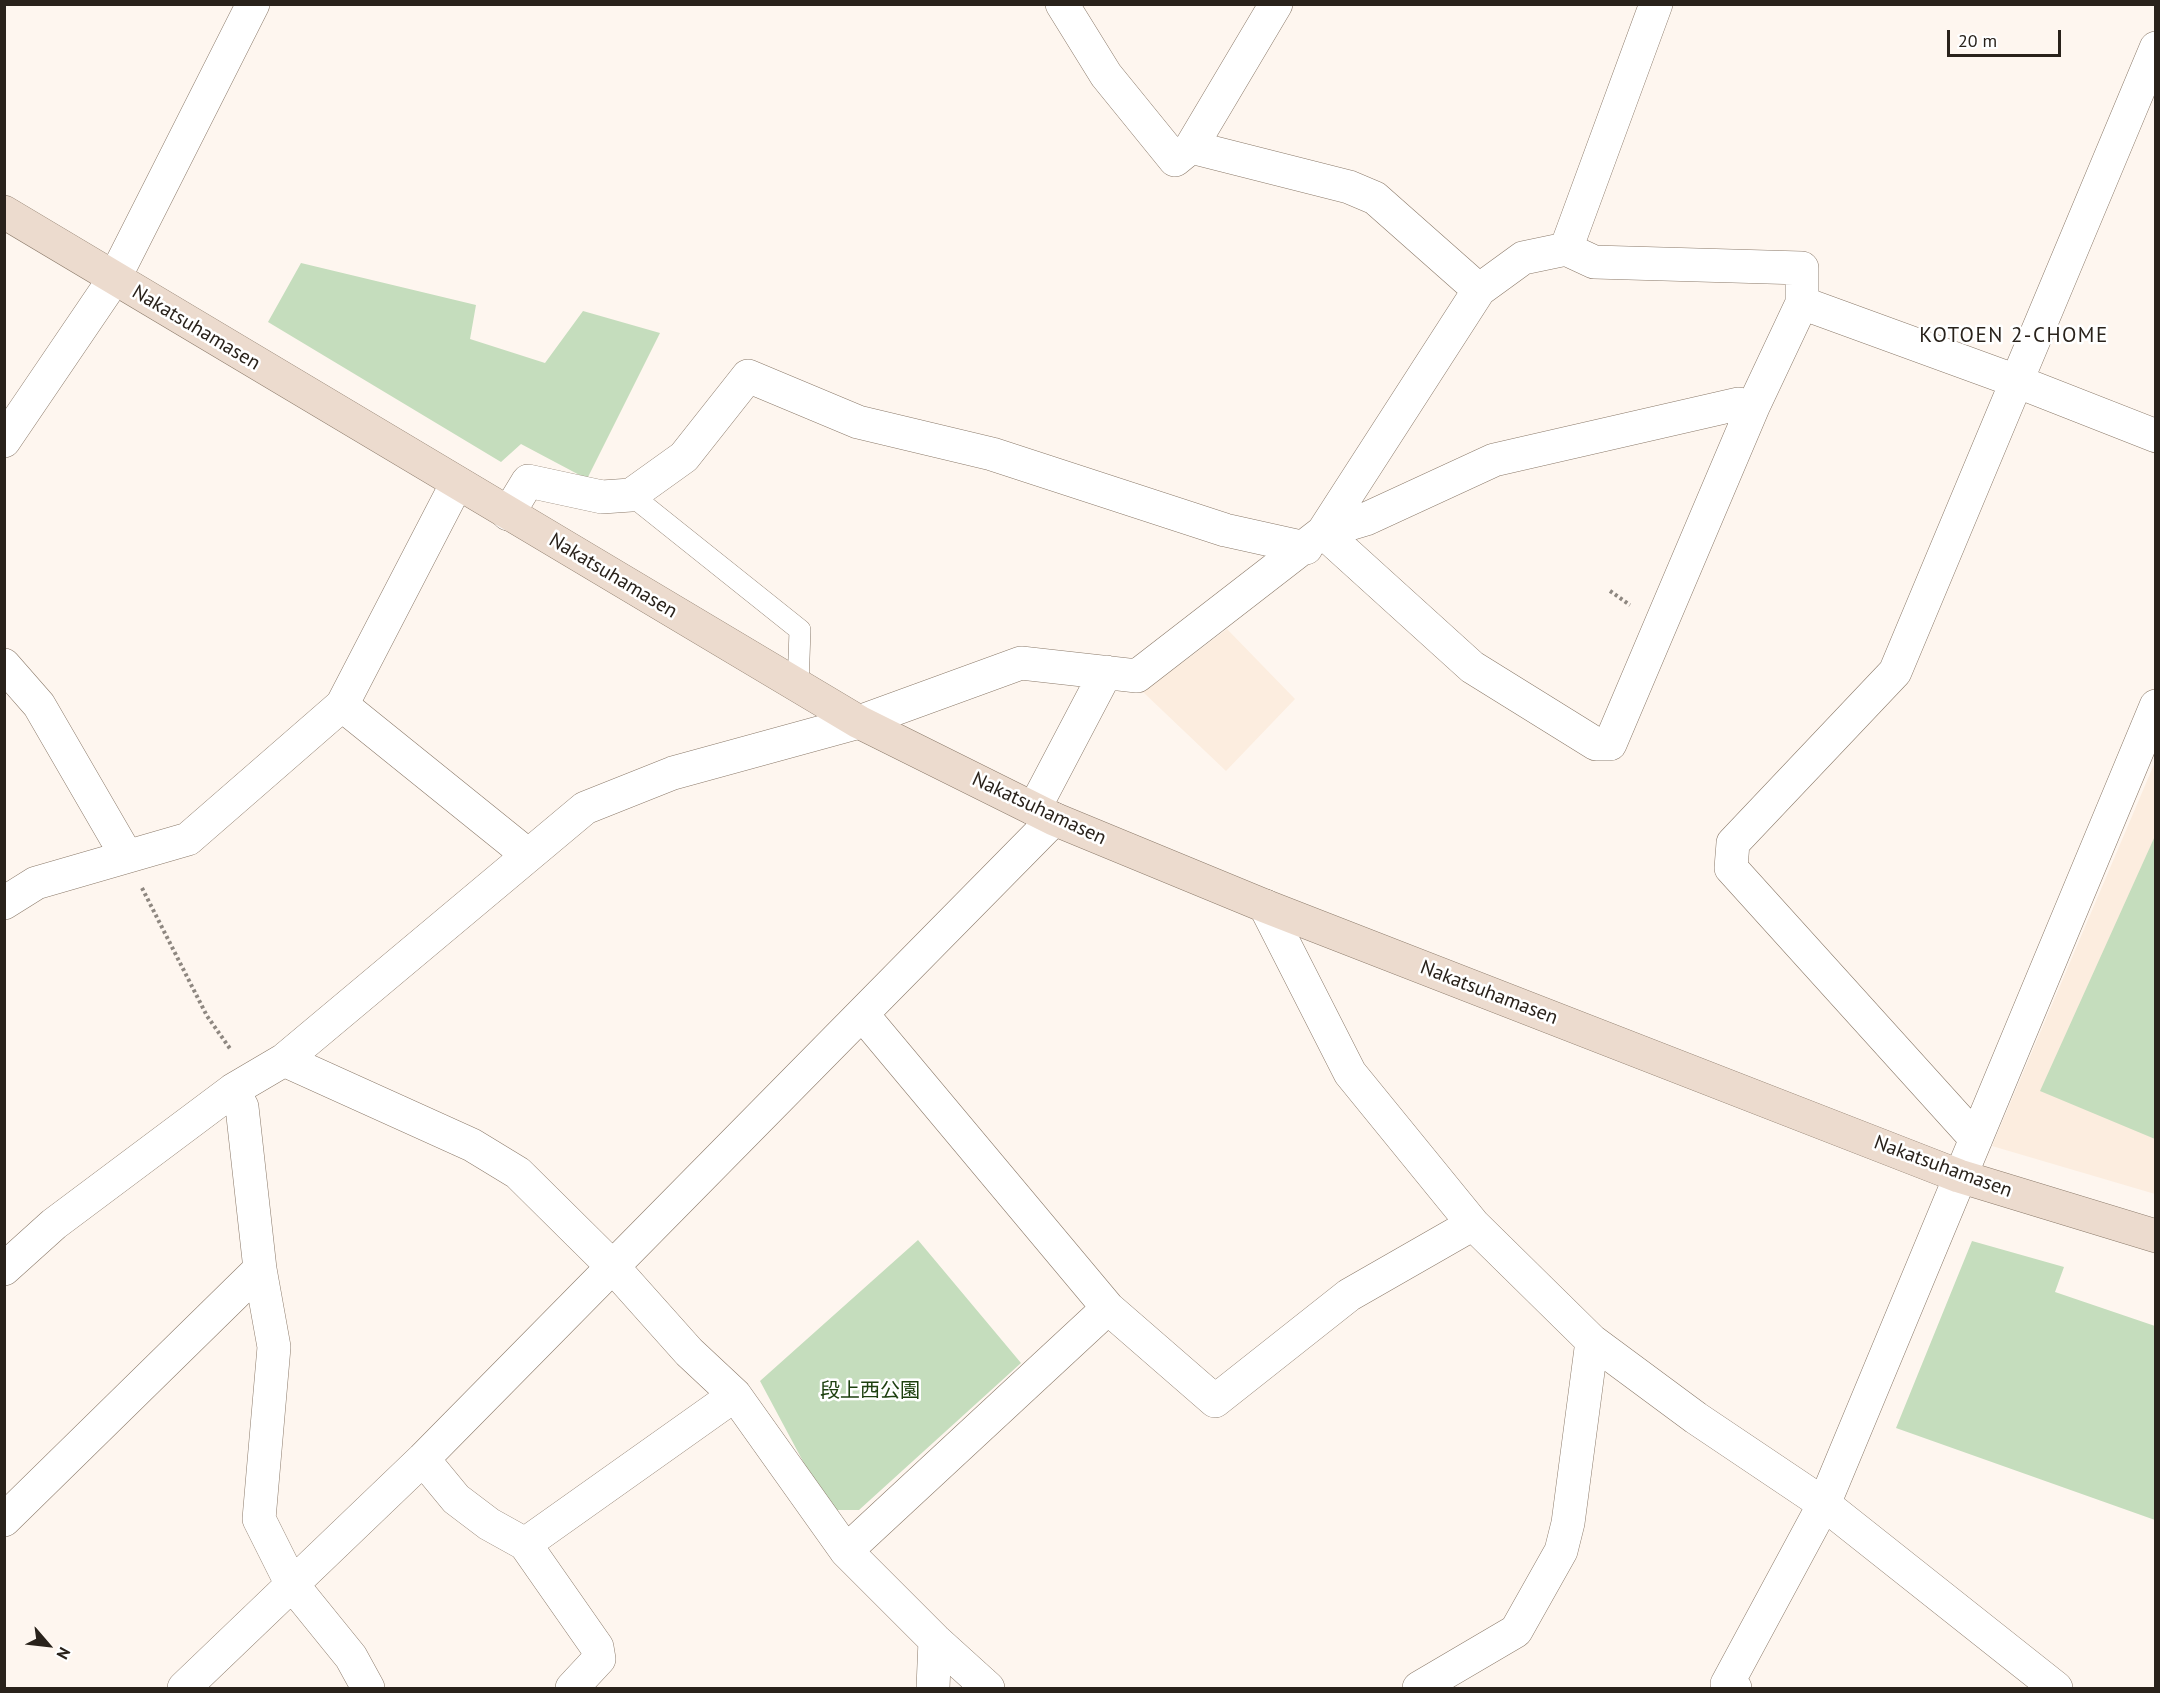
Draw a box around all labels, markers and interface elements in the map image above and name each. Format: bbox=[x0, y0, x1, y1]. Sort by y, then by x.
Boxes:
scale bar bbox=[1950, 18, 2064, 56]
text: 20 m bbox=[1958, 29, 1997, 52]
street label: Nakatsuhamasen bbox=[128, 280, 264, 376]
district label: KOTOEN 2-CHOME bbox=[1919, 323, 2109, 349]
street label: Nakatsuhamasen bbox=[545, 528, 681, 624]
street label: Nakatsuhamasen bbox=[968, 767, 1110, 851]
street label: Nakatsuhamasen bbox=[1417, 956, 1561, 1030]
street label: Nakatsuhamasen bbox=[1871, 1131, 2015, 1203]
park label: 段上西公園 bbox=[820, 1379, 920, 1403]
north arrow bbox=[18, 1615, 78, 1675]
text: N bbox=[53, 1644, 75, 1663]

